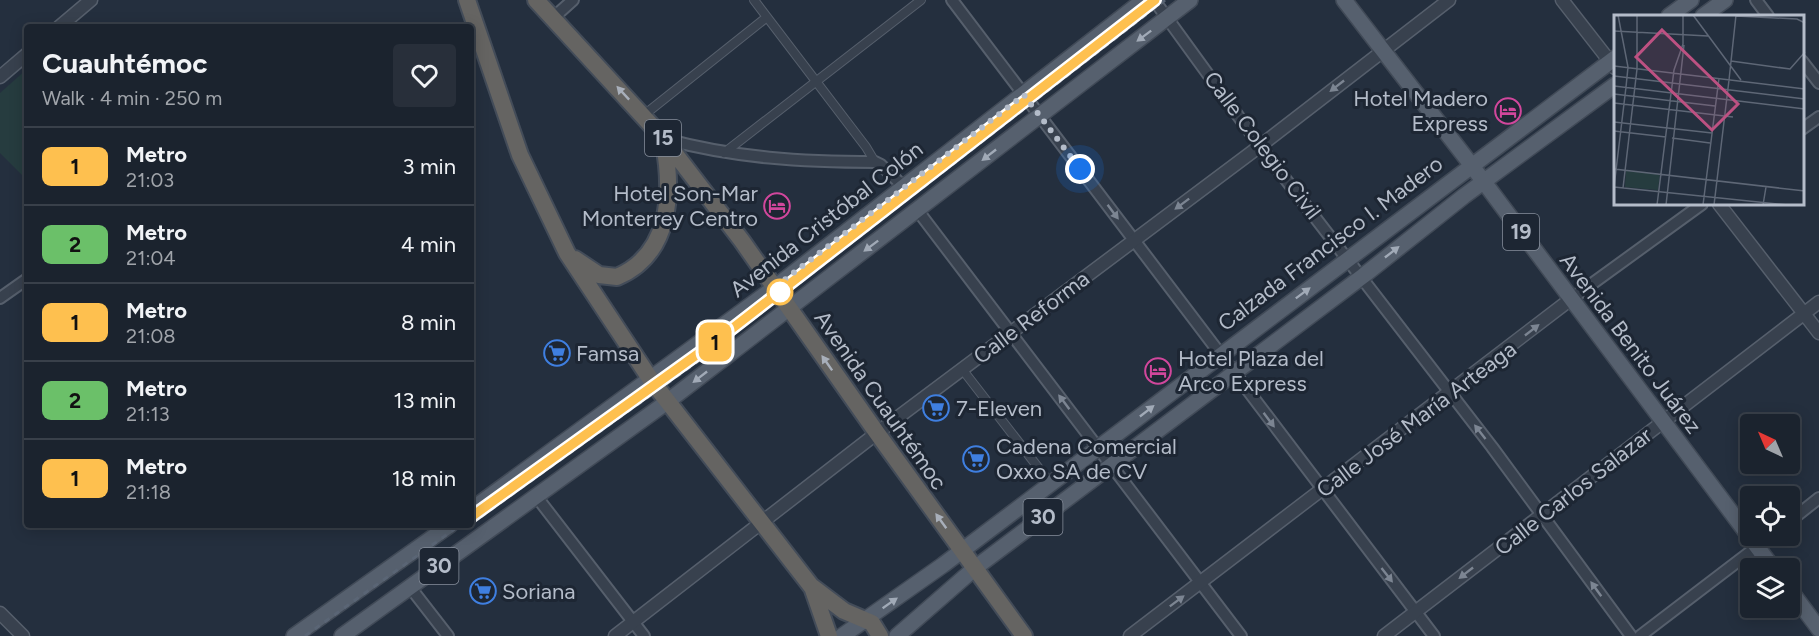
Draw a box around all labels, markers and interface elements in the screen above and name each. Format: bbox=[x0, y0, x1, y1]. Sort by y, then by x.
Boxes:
inset map bbox=[1614, 15, 1804, 206]
one-way arrow bbox=[1136, 30, 1152, 42]
button: heart bbox=[393, 44, 456, 107]
text: Cuauhtémoc bbox=[42, 46, 208, 80]
street label: Calle Colegio Civil bbox=[1198, 66, 1327, 225]
one-way arrow bbox=[1329, 79, 1344, 91]
one-way arrow bbox=[616, 85, 630, 100]
place label: Hotel Madero Express bbox=[1353, 85, 1488, 137]
text: Walk · 4 min · 250 m bbox=[42, 86, 222, 110]
hotel icon: Hotel Madero Express bbox=[1493, 96, 1523, 126]
road number: 15 bbox=[645, 120, 681, 156]
street label: Avenida Cristóbal Colón bbox=[724, 136, 928, 303]
text: Metro bbox=[126, 141, 187, 168]
one-way arrow bbox=[982, 148, 997, 160]
street label: Calzada Francisco I. Madero bbox=[1213, 150, 1448, 337]
text: 3 min bbox=[402, 153, 456, 180]
text: 1 bbox=[71, 154, 79, 179]
your location bbox=[1065, 154, 1095, 184]
text: 21:03 bbox=[126, 168, 174, 192]
place label: Hotel Son-Mar Monterrey Centro bbox=[582, 180, 759, 232]
hotel icon: Hotel Son-Mar Monterrey Centro bbox=[762, 191, 792, 221]
one-way arrow bbox=[1174, 198, 1190, 210]
one-way arrow bbox=[1107, 205, 1119, 220]
road number: 19 bbox=[1503, 214, 1539, 250]
text: Metro bbox=[126, 219, 187, 246]
text: 4 min bbox=[401, 231, 456, 258]
text: 2 bbox=[69, 232, 81, 257]
one-way arrow bbox=[864, 240, 879, 252]
text: 21:04 bbox=[126, 246, 176, 270]
one-way arrow bbox=[1385, 247, 1400, 259]
street label: Avenida Benito Juárez bbox=[1554, 248, 1707, 439]
street label: Calle Reforma bbox=[968, 265, 1095, 370]
unlabelled marker bbox=[767, 279, 793, 305]
one-way arrow bbox=[1294, 287, 1310, 299]
text: Metro bbox=[126, 297, 187, 324]
street label: Avenida Cuauhtémoc bbox=[809, 306, 953, 495]
text: 8 min bbox=[401, 309, 456, 336]
text: 1 bbox=[71, 310, 79, 335]
line badge: 1 bbox=[696, 322, 734, 362]
text: 21:08 bbox=[126, 324, 176, 348]
one-way arrow bbox=[1525, 324, 1540, 336]
text: 1 bbox=[711, 330, 719, 355]
street label: Calle José María Arteaga bbox=[1311, 335, 1521, 503]
supermarket icon: Famsa bbox=[542, 338, 572, 368]
place label: Famsa bbox=[576, 340, 639, 367]
place label: Hotel Plaza del Arco Express bbox=[1178, 345, 1324, 397]
one-way arrow bbox=[821, 355, 833, 371]
hotel icon: Hotel Plaza del Arco Express bbox=[1143, 356, 1173, 386]
one-way arrow bbox=[692, 371, 707, 383]
text: Metro bbox=[126, 375, 187, 402]
text: 13 min bbox=[393, 387, 456, 414]
text: 2 bbox=[69, 388, 81, 413]
supermarket icon: 7-Eleven bbox=[921, 393, 951, 423]
one-way arrow bbox=[1058, 394, 1070, 409]
place label: 7-Eleven bbox=[956, 395, 1042, 422]
text: 21:13 bbox=[126, 402, 170, 426]
one-way arrow bbox=[1139, 405, 1155, 417]
one-way arrow bbox=[1262, 412, 1274, 427]
north arrow bbox=[1740, 414, 1800, 474]
map controls bbox=[1740, 414, 1800, 618]
street label: Calle Carlos Salazar bbox=[1489, 421, 1658, 561]
one-way arrow bbox=[1475, 425, 1487, 440]
place label: Cadena Comercial Oxxo SA de CV bbox=[996, 433, 1177, 485]
supermarket icon: Cadena Comercial Oxxo SA de CV bbox=[961, 444, 991, 474]
text: Metro bbox=[126, 453, 187, 480]
text: 18 min bbox=[392, 465, 456, 492]
text: 1 bbox=[71, 466, 79, 491]
text: 21:18 bbox=[126, 480, 171, 504]
button: locate bbox=[1740, 486, 1800, 546]
road number: 30 bbox=[1024, 499, 1062, 535]
one-way arrow bbox=[935, 514, 947, 529]
road number: 30 bbox=[420, 548, 458, 584]
button: layers bbox=[1740, 558, 1800, 618]
one-way arrow bbox=[1381, 567, 1393, 582]
one-way arrow bbox=[1458, 567, 1474, 580]
supermarket icon: Soriana bbox=[468, 576, 498, 606]
place label: Soriana bbox=[502, 578, 576, 605]
one-way arrow bbox=[1590, 581, 1603, 597]
one-way arrow bbox=[1169, 594, 1185, 607]
one-way arrow bbox=[882, 598, 898, 609]

